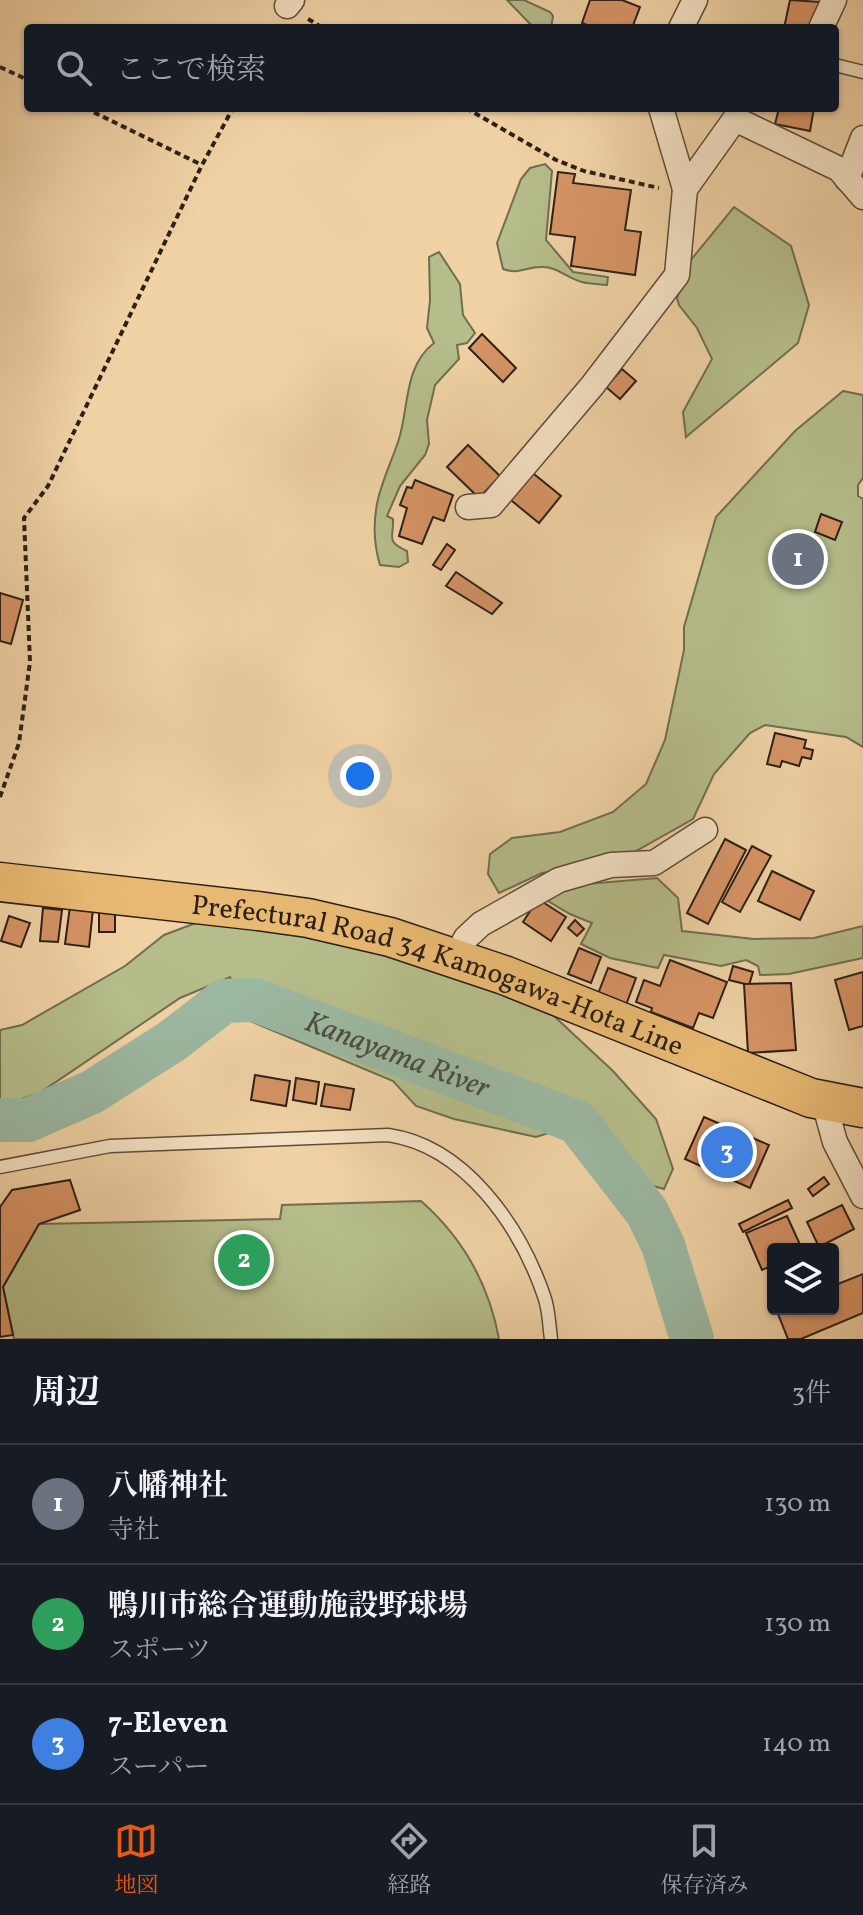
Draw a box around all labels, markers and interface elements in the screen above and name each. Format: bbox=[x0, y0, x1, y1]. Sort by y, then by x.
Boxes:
search box bbox=[24, 24, 839, 112]
icon: search bbox=[52, 46, 96, 90]
text: ここで検索 bbox=[116, 50, 266, 92]
pin: 1 bbox=[772, 529, 824, 589]
your location bbox=[340, 756, 380, 796]
street label: Prefectural Road 34 Kamogawa-Hota Line bbox=[190, 887, 689, 1067]
water label: Kanayama River bbox=[298, 1002, 496, 1110]
pin: 3 bbox=[701, 1122, 753, 1182]
pin: 2 bbox=[218, 1230, 270, 1290]
map controls bbox=[767, 1243, 839, 1315]
button: layers bbox=[767, 1243, 839, 1315]
text: 周辺 bbox=[32, 1371, 100, 1418]
text: 3件 bbox=[792, 1376, 831, 1412]
text: 八幡神社 bbox=[108, 1466, 228, 1508]
text: 1 bbox=[53, 1486, 63, 1522]
text: 130 m bbox=[764, 1486, 831, 1522]
text: 寺社 bbox=[108, 1513, 160, 1549]
text: 鴨川市総合運動施設野球場 bbox=[108, 1586, 468, 1628]
text: 2 bbox=[51, 1606, 65, 1642]
text: 130 m bbox=[764, 1606, 831, 1642]
text: スポーツ bbox=[108, 1633, 211, 1669]
text: 7-Eleven bbox=[108, 1703, 228, 1745]
text: 3 bbox=[51, 1726, 65, 1762]
text: 140 m bbox=[762, 1726, 831, 1762]
text: スーパー bbox=[108, 1750, 209, 1786]
tab: 地図 bbox=[114, 1819, 159, 1902]
tab: 経路 bbox=[387, 1819, 432, 1902]
tab: 保存済み bbox=[660, 1819, 749, 1902]

